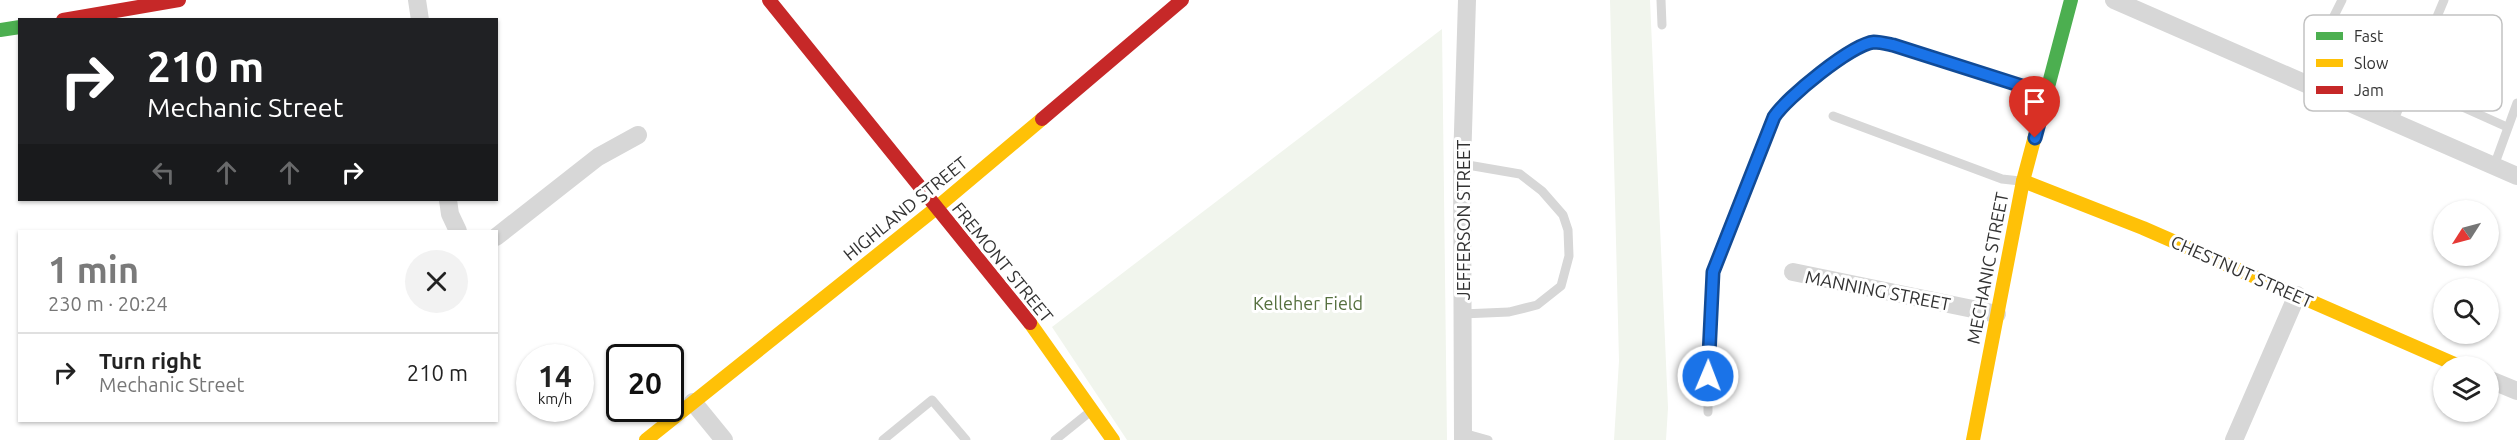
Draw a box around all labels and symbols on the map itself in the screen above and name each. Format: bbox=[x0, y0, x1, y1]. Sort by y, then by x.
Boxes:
legend bbox=[2304, 15, 2502, 111]
text: Fast bbox=[2354, 27, 2384, 45]
text: Slow bbox=[2354, 54, 2389, 72]
pin bbox=[2009, 76, 2060, 138]
text: Jam bbox=[2354, 81, 2384, 99]
street label: JEFFERSON STREET bbox=[1453, 140, 1473, 300]
street label: HIGHLAND STREET bbox=[839, 152, 971, 264]
street label: MECHANIC STREET bbox=[1962, 190, 2012, 346]
street label: FREMONT STREET bbox=[949, 198, 1057, 326]
north arrow bbox=[2433, 200, 2499, 266]
street label: CHESTNUT STREET bbox=[2168, 231, 2316, 311]
street label: MANNING STREET bbox=[1804, 266, 1952, 314]
park label: Kelleher Field bbox=[1253, 293, 1363, 313]
speed limit sign: 20 bbox=[606, 344, 684, 422]
position arrow bbox=[1676, 344, 1740, 408]

